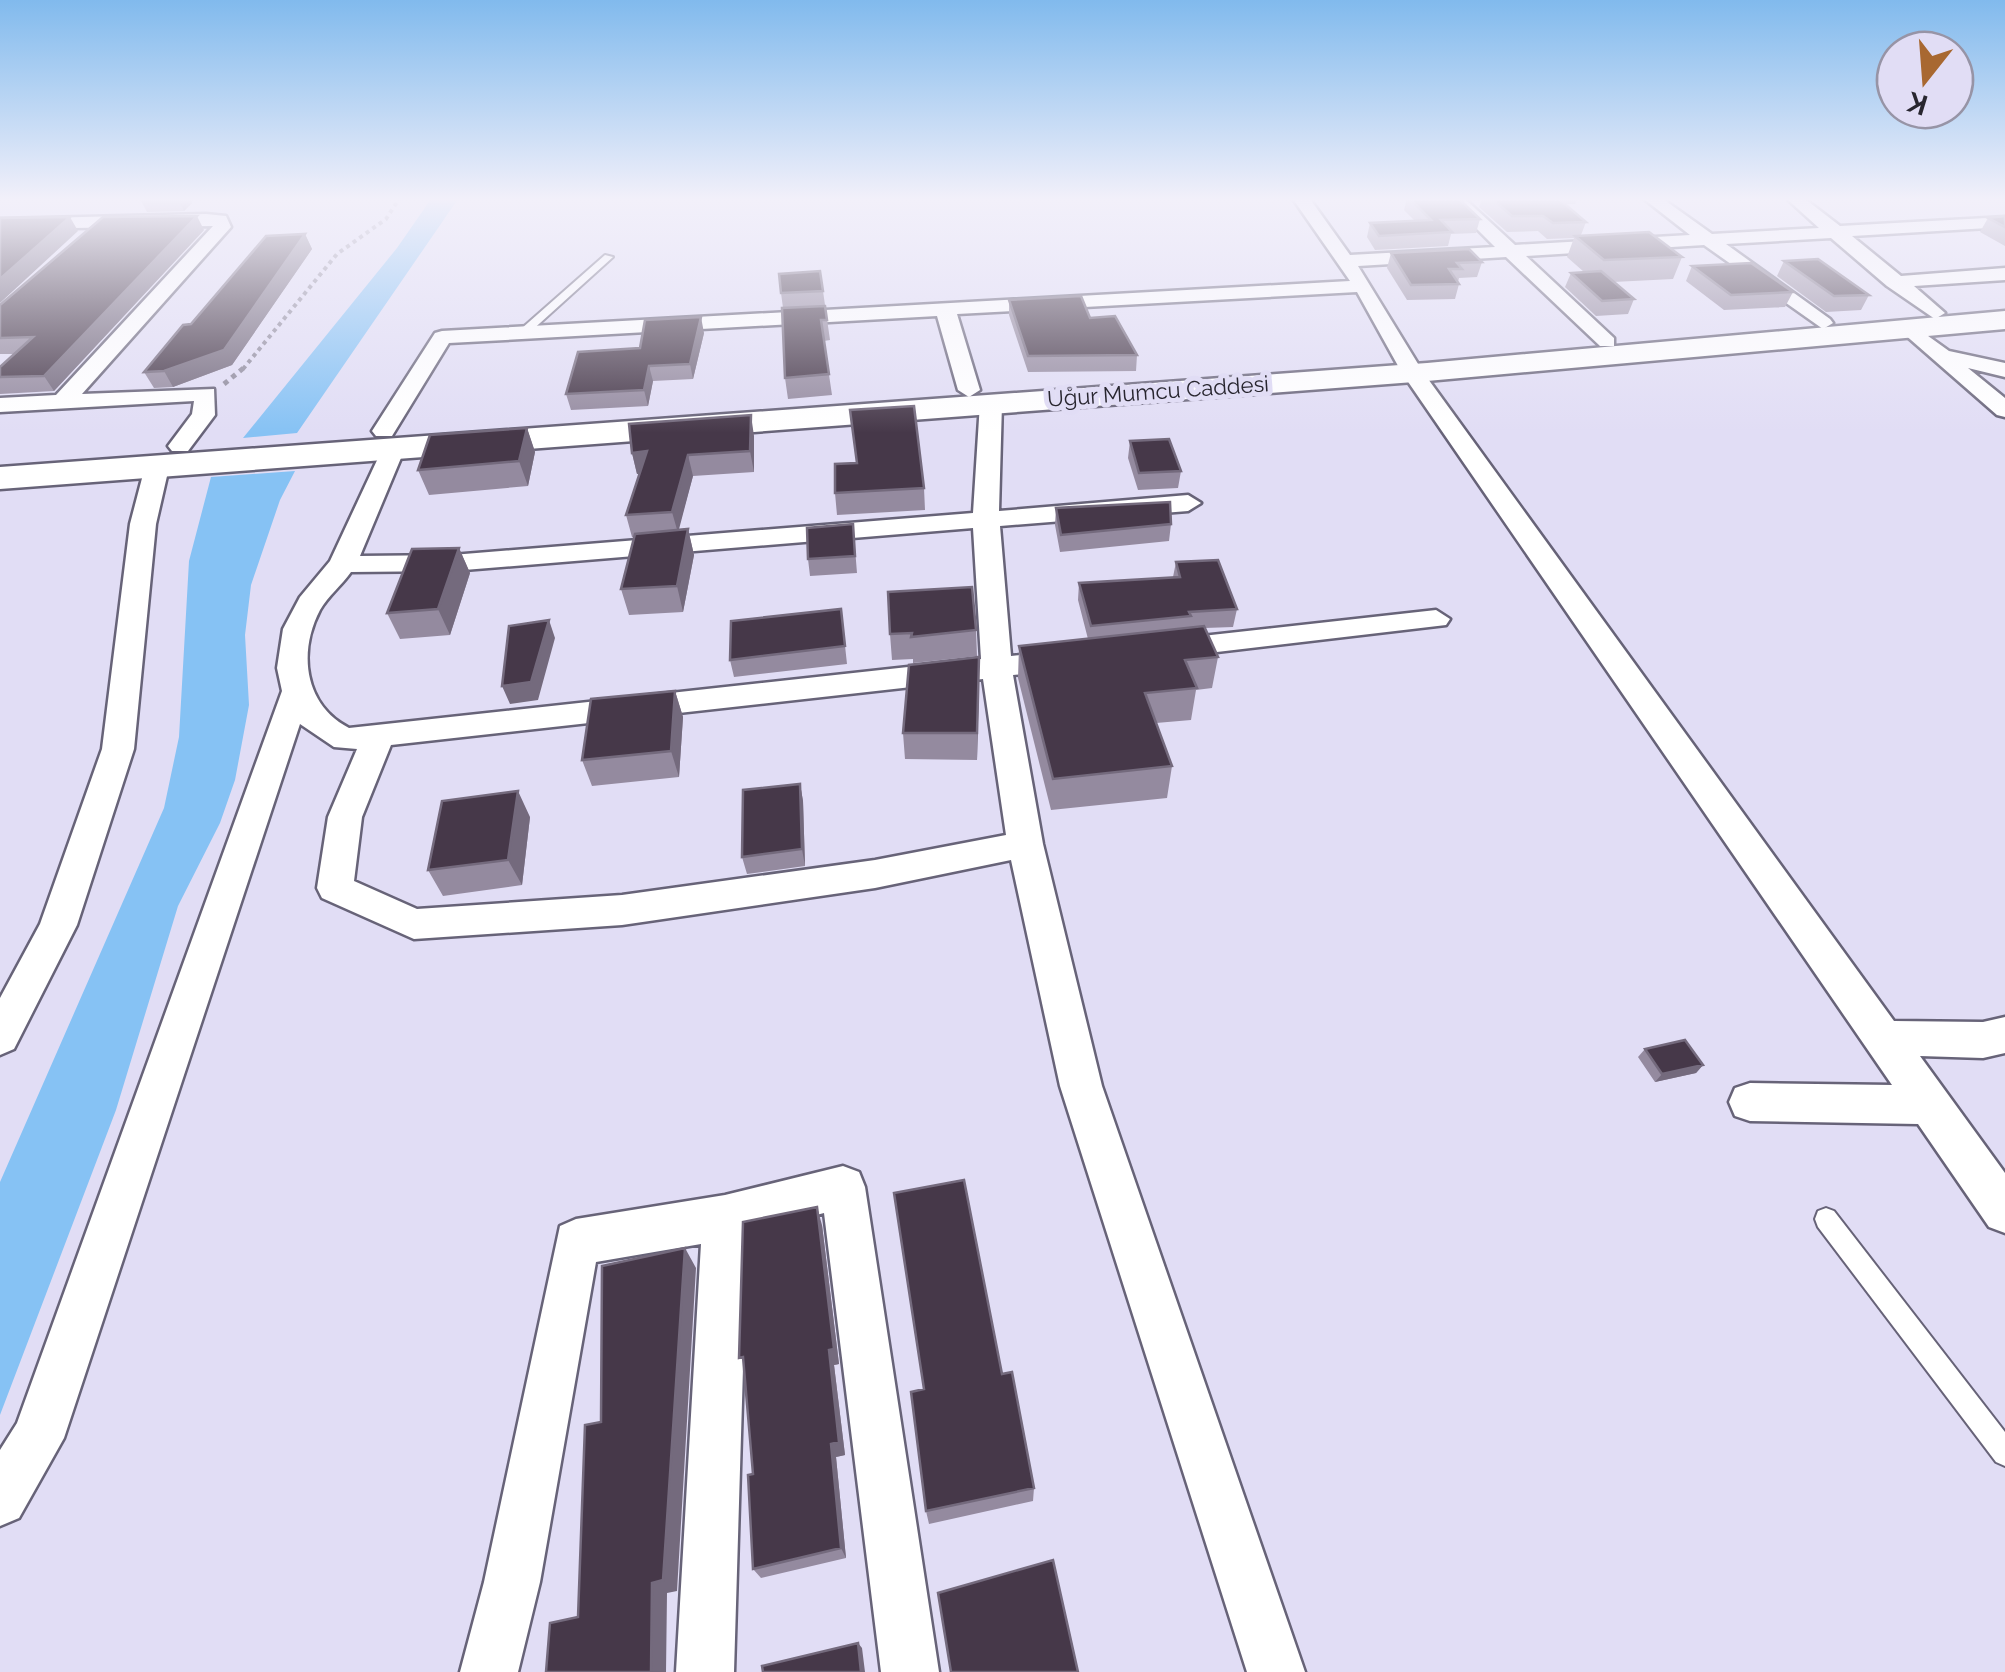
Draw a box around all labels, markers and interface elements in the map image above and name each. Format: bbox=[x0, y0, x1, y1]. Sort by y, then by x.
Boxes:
north arrow bbox=[1875, 30, 1975, 130]
text: K bbox=[1903, 85, 1932, 122]
street label: Uğur Mumcu Caddesi bbox=[1046, 370, 1270, 412]

